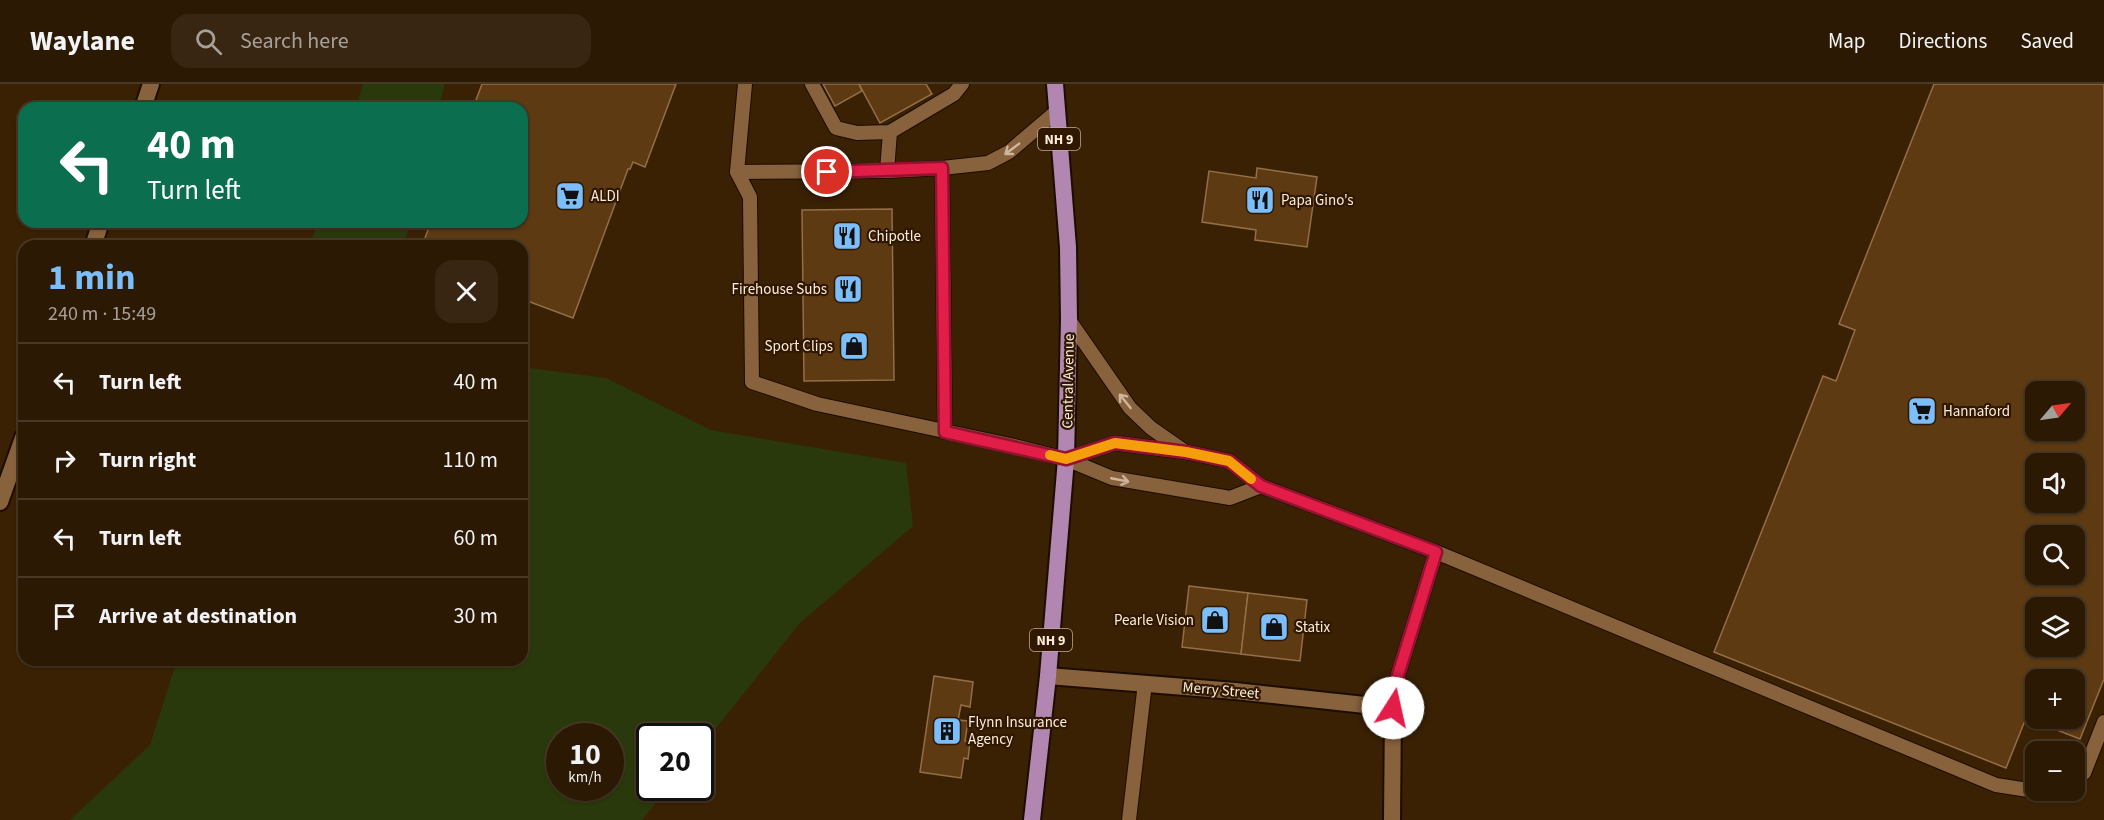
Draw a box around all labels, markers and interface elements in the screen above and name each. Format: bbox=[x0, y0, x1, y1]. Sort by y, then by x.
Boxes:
search box bbox=[171, 14, 591, 68]
text: Waylane bbox=[30, 21, 135, 61]
icon: search bbox=[192, 25, 225, 58]
text: Search here bbox=[240, 25, 349, 57]
text: Map bbox=[1828, 26, 1866, 56]
text: Directions bbox=[1899, 26, 1987, 56]
text: Saved bbox=[2020, 26, 2074, 56]
text: 40 m bbox=[147, 115, 236, 175]
icon: left bbox=[48, 126, 126, 204]
road number: NH 9 bbox=[1038, 128, 1080, 150]
one-way arrow bbox=[1005, 142, 1021, 155]
pin bbox=[801, 146, 852, 197]
icon: arrive bbox=[810, 155, 843, 188]
text: Turn left bbox=[147, 171, 241, 210]
supermarket icon: ALDI bbox=[554, 180, 586, 212]
restaurant icon: Papa Gino's bbox=[1244, 184, 1276, 216]
place label: ALDI bbox=[591, 186, 620, 207]
place label: Papa Gino's bbox=[1281, 190, 1354, 211]
restaurant icon: Chipotle bbox=[831, 220, 863, 252]
place label: Chipotle bbox=[868, 226, 921, 247]
text: 1 min bbox=[48, 252, 136, 303]
button: close bbox=[435, 260, 498, 323]
restaurant icon: Firehouse Subs bbox=[832, 273, 864, 305]
place label: Firehouse Subs bbox=[732, 279, 827, 300]
text: 240 m · 15:49 bbox=[48, 300, 156, 328]
shop icon: Sport Clips bbox=[838, 330, 870, 362]
street label: Central Avenue bbox=[1057, 333, 1080, 429]
place label: Sport Clips bbox=[765, 336, 833, 357]
icon: left bbox=[48, 366, 81, 399]
text: Turn left bbox=[99, 366, 181, 398]
text: 40 m bbox=[453, 366, 498, 398]
north arrow bbox=[2025, 381, 2085, 441]
map controls bbox=[2025, 381, 2085, 801]
one-way arrow bbox=[1119, 394, 1132, 410]
supermarket icon: Hannaford bbox=[1906, 395, 1938, 427]
place label: Hannaford bbox=[1943, 401, 2010, 422]
icon: right bbox=[48, 444, 81, 477]
text: Turn right bbox=[99, 444, 196, 476]
text: 110 m bbox=[443, 444, 498, 476]
button: sound bbox=[2025, 453, 2085, 513]
one-way arrow bbox=[1110, 475, 1130, 486]
icon: left bbox=[48, 522, 81, 555]
text: Turn left bbox=[99, 522, 181, 554]
text: 60 m bbox=[453, 522, 498, 554]
button: search bbox=[2025, 525, 2085, 585]
button: layers bbox=[2025, 597, 2085, 657]
icon: arrive bbox=[48, 600, 81, 633]
text: Arrive at destination bbox=[99, 600, 297, 632]
text: 30 m bbox=[453, 600, 498, 632]
shop icon: Pearle Vision bbox=[1199, 604, 1231, 636]
place label: Pearle Vision bbox=[1114, 610, 1194, 631]
shop icon: Statix bbox=[1258, 611, 1290, 643]
place label: Statix bbox=[1295, 617, 1331, 638]
road number: NH 9 bbox=[1030, 629, 1072, 651]
button: + bbox=[2025, 669, 2085, 729]
position arrow bbox=[1361, 676, 1425, 740]
street label: Merry Street bbox=[1182, 677, 1260, 704]
place label: Flynn Insurance Agency bbox=[968, 712, 1067, 750]
building icon: Flynn Insurance Agency bbox=[931, 715, 963, 747]
speed limit sign: 20 bbox=[636, 723, 714, 801]
text: 10 bbox=[569, 733, 601, 776]
button: − bbox=[2025, 741, 2085, 801]
text: km/h bbox=[568, 767, 602, 788]

